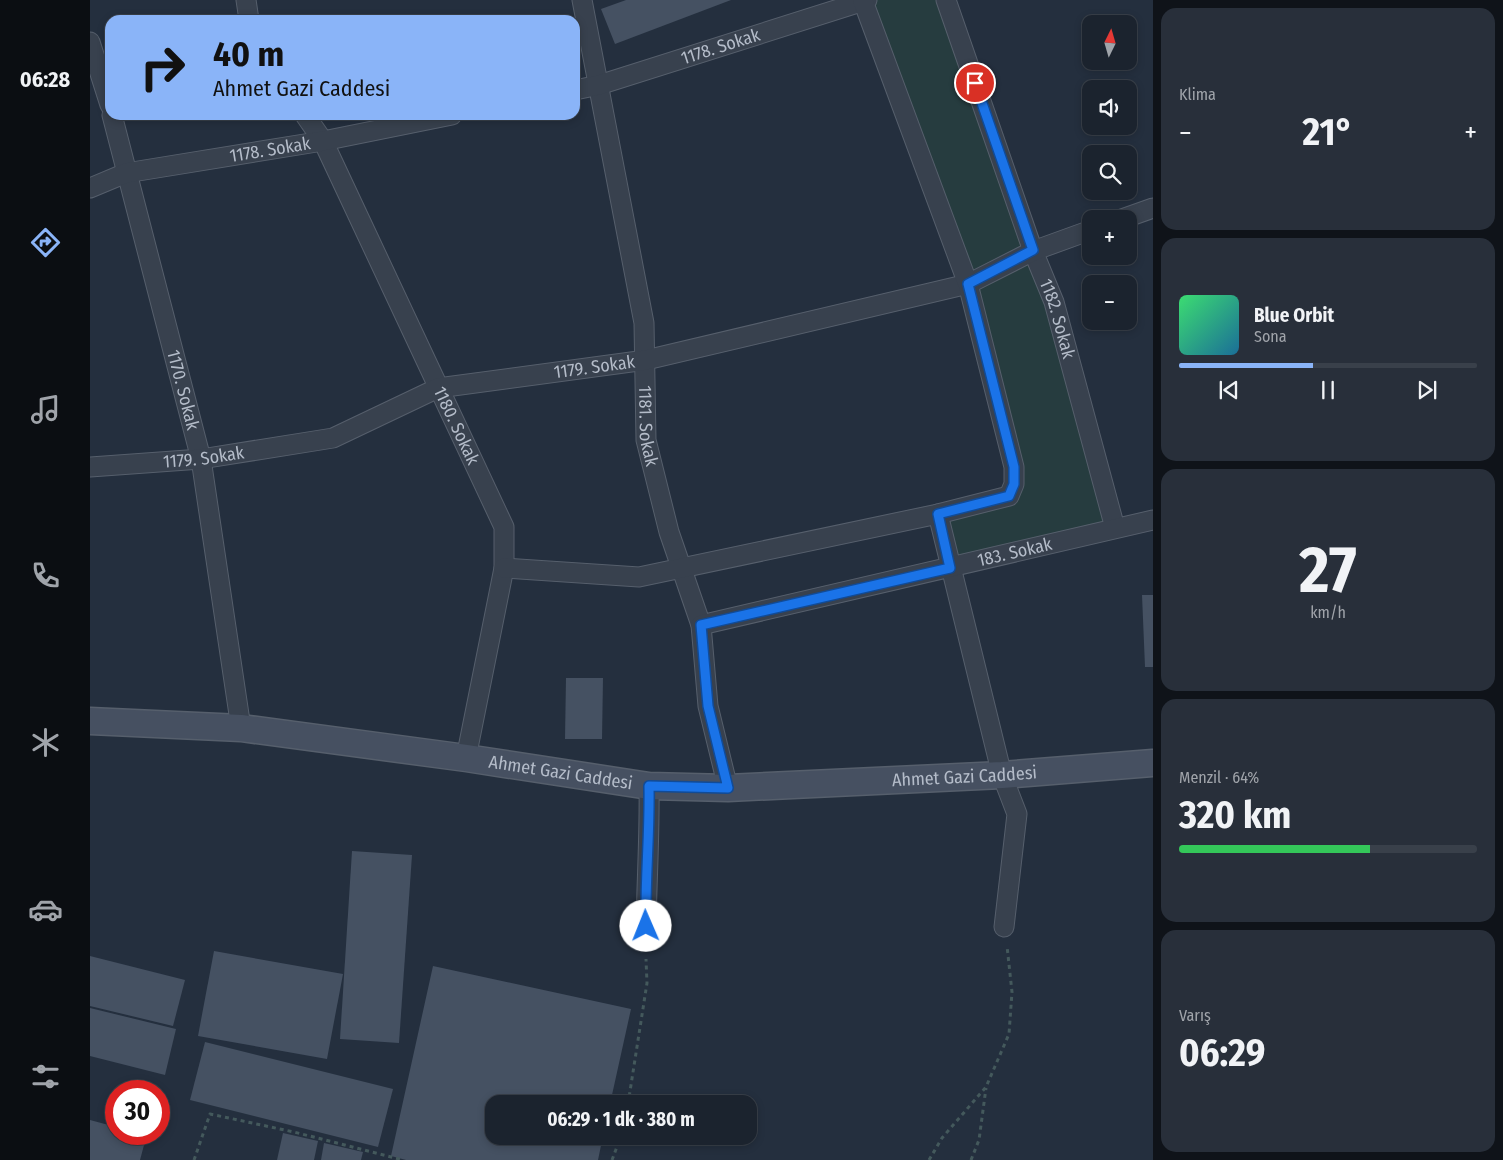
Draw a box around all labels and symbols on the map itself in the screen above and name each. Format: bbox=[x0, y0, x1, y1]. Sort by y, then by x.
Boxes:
north arrow bbox=[1082, 15, 1138, 70]
street label: 1178. Sokak bbox=[678, 23, 763, 69]
pin bbox=[954, 62, 996, 104]
street label: 1178. Sokak bbox=[228, 132, 313, 167]
street label: 1182. Sokak bbox=[1035, 276, 1080, 362]
street label: 1170. Sokak bbox=[162, 347, 204, 433]
street label: 1179. Sokak bbox=[553, 351, 637, 383]
street label: 1180. Sokak bbox=[429, 383, 485, 469]
street label: 1181. Sokak bbox=[634, 385, 663, 469]
street label: 1179. Sokak bbox=[162, 441, 246, 473]
street label: 183. Sokak bbox=[975, 533, 1055, 571]
street label: Ahmet Gazi Caddesi bbox=[487, 751, 634, 794]
street label: Ahmet Gazi Caddesi bbox=[891, 761, 1038, 791]
position arrow bbox=[619, 899, 671, 951]
speed limit sign: 30 bbox=[105, 1080, 170, 1145]

